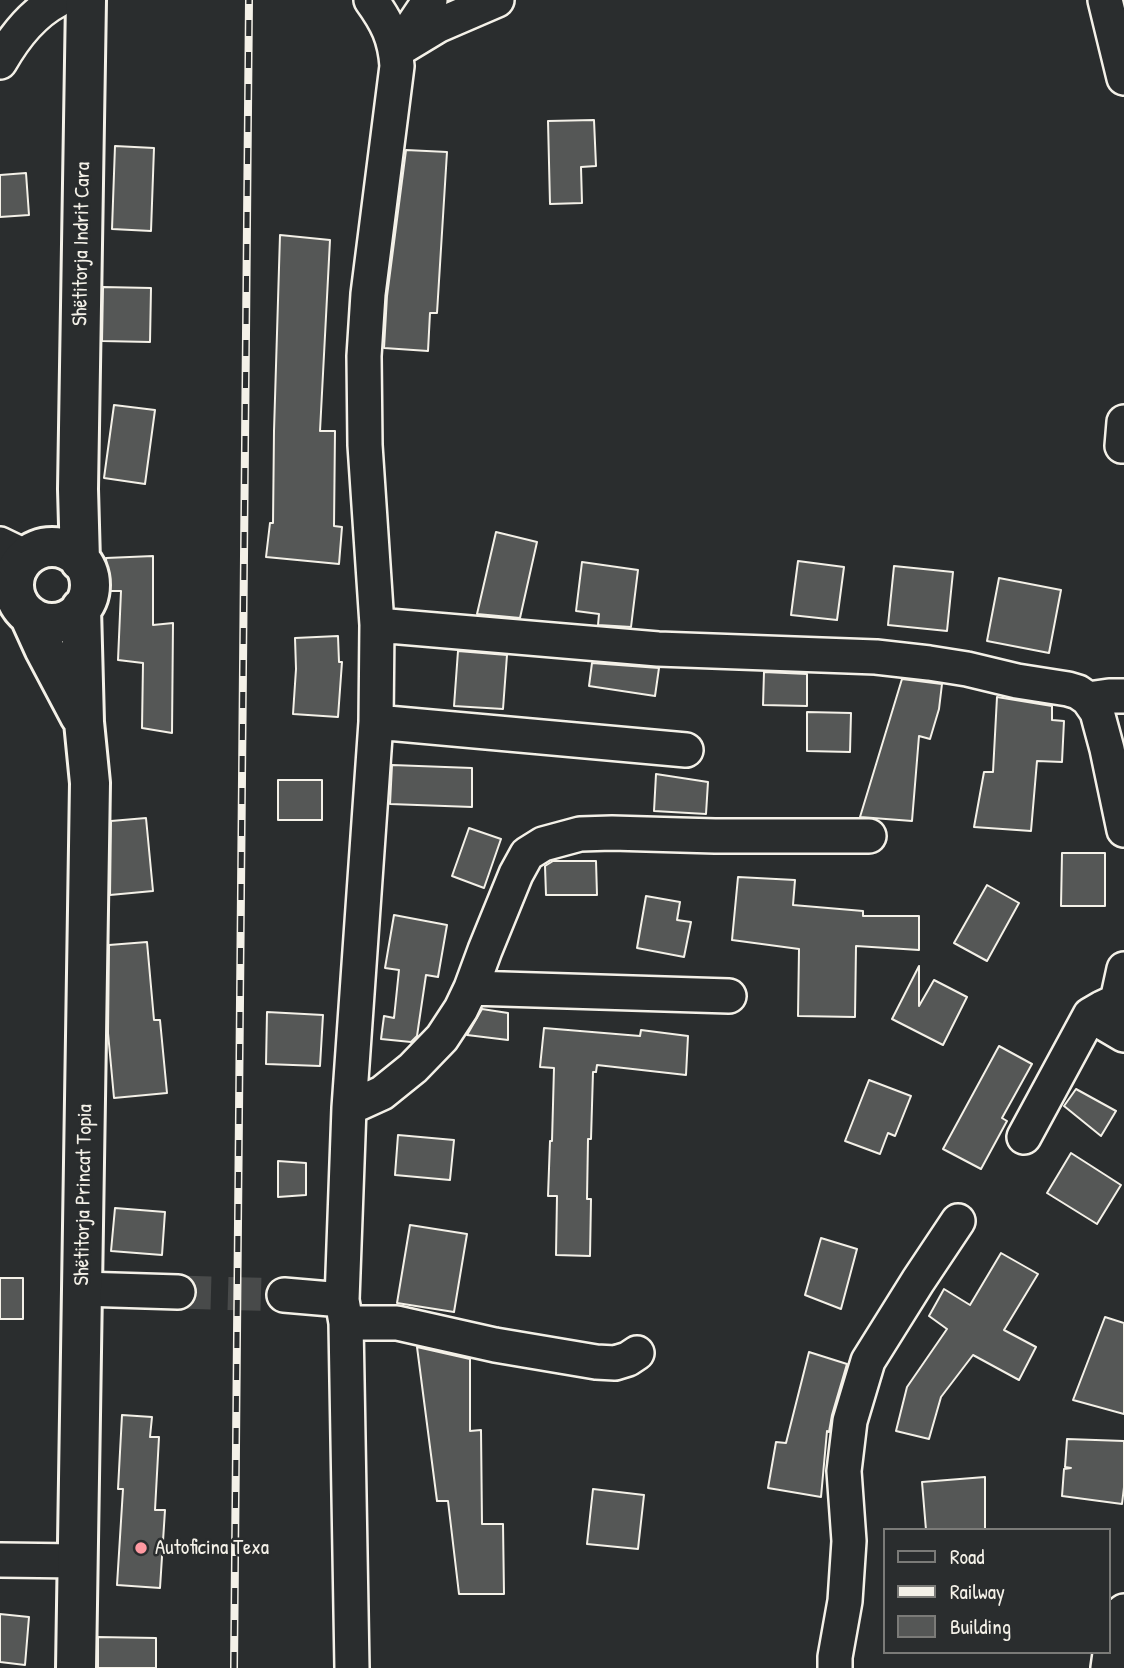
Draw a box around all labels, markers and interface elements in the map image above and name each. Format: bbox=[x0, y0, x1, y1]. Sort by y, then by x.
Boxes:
street label: Shëtitorja Indrit Cara bbox=[68, 162, 96, 326]
street label: Shëtitorja Princat Topia bbox=[70, 1104, 98, 1286]
legend bbox=[883, 1528, 1110, 1654]
place label: Autoficina Texa bbox=[155, 1535, 269, 1561]
marker: Autoficina Texa bbox=[133, 1540, 149, 1556]
text: Road bbox=[950, 1542, 984, 1571]
text: Railway bbox=[950, 1577, 1005, 1606]
text: Building bbox=[950, 1612, 1011, 1641]

